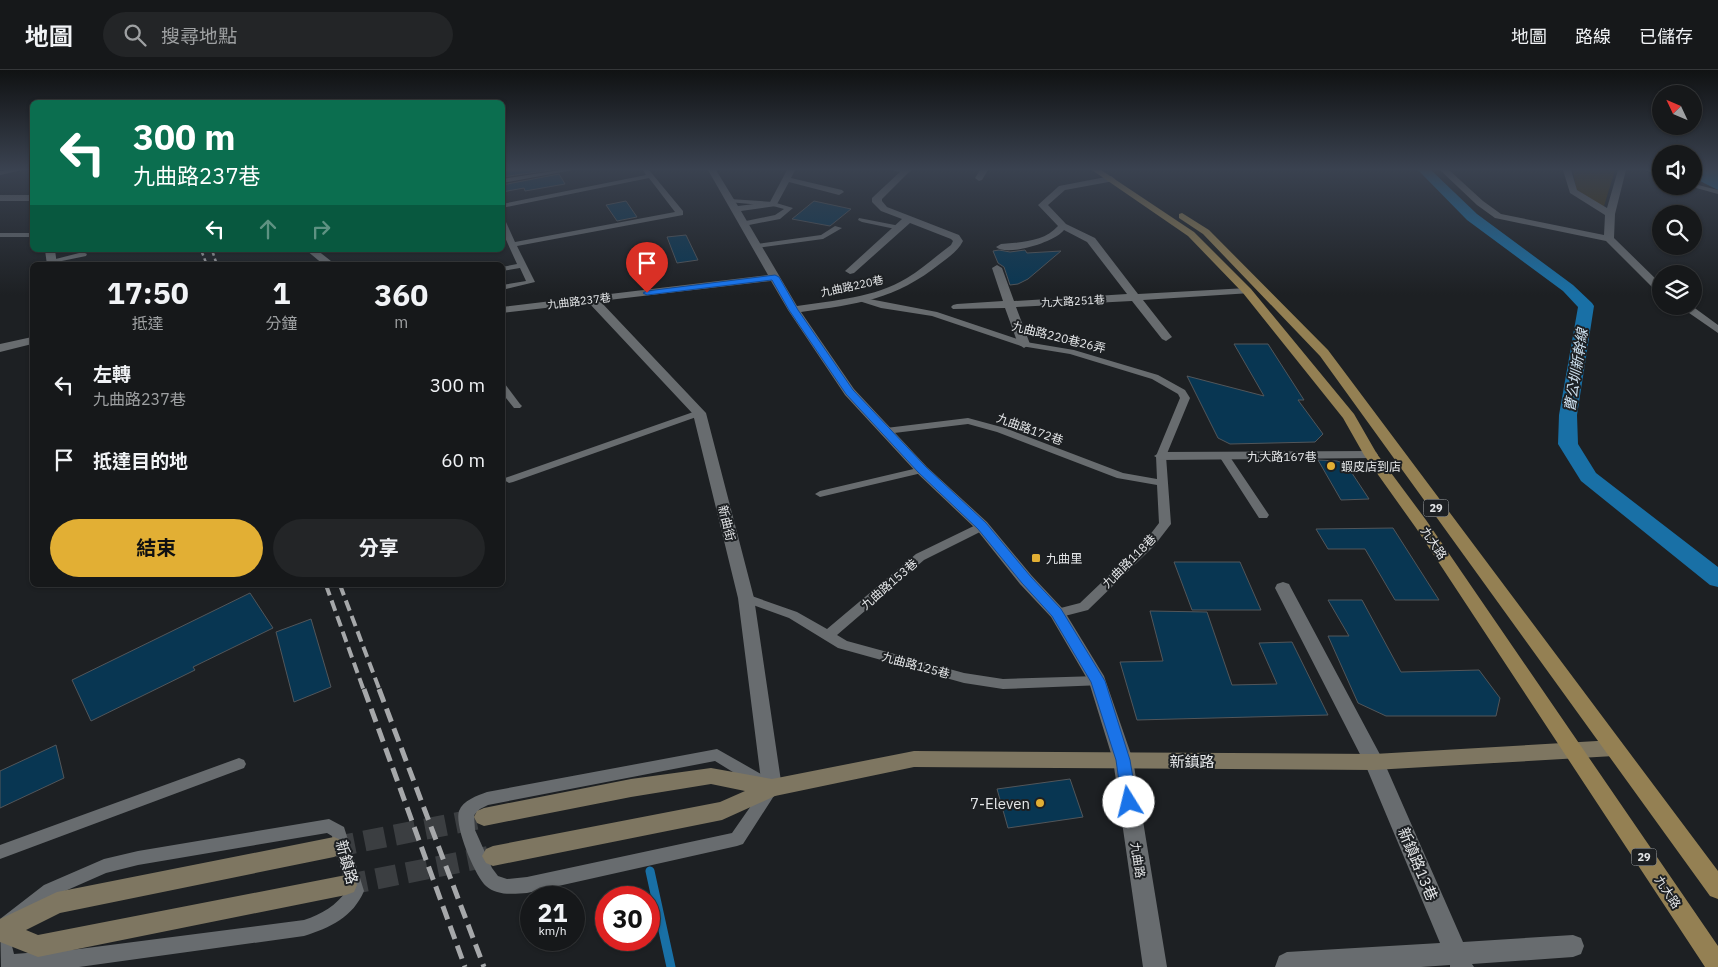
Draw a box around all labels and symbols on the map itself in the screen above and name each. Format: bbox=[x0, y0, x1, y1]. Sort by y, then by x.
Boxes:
north arrow bbox=[1652, 85, 1702, 135]
pin bbox=[626, 242, 668, 293]
street label: 九曲路220巷 bbox=[819, 273, 885, 299]
street label: 九曲路237巷 bbox=[546, 290, 612, 312]
street label: 九大路251巷 bbox=[1041, 292, 1105, 310]
street label: 九曲路220巷26弄 bbox=[1011, 318, 1107, 356]
water label: 曹公圳新幹線 bbox=[1561, 325, 1592, 413]
street label: 九曲路172巷 bbox=[995, 410, 1065, 448]
street label: 九大路167巷 bbox=[1247, 449, 1317, 464]
place label: 蝦皮店到店 bbox=[1341, 459, 1401, 474]
marker: 蝦皮店到店 bbox=[1325, 460, 1337, 472]
road number: 29 bbox=[1424, 499, 1448, 516]
street label: 新曲街 bbox=[715, 504, 739, 542]
street label: 九大路 bbox=[1418, 524, 1450, 562]
street label: 九曲路118巷 bbox=[1099, 531, 1159, 591]
place label: 九曲里 bbox=[1046, 551, 1082, 566]
marker: 九曲里 bbox=[1030, 552, 1042, 564]
street label: 九曲路153巷 bbox=[858, 556, 920, 612]
street label: 九曲路125巷 bbox=[880, 649, 952, 681]
street label: 新鎮路 bbox=[1169, 752, 1215, 771]
position arrow bbox=[1102, 775, 1154, 827]
place label: 7-Eleven bbox=[970, 794, 1030, 813]
marker: 7-Eleven bbox=[1034, 797, 1046, 809]
street label: 新鎮路13巷 bbox=[1394, 824, 1442, 904]
street label: 新鎮路 bbox=[332, 838, 362, 886]
street label: 九曲路 bbox=[1128, 841, 1148, 879]
road number: 29 bbox=[1632, 849, 1656, 866]
street label: 九大路 bbox=[1652, 873, 1684, 911]
speed limit sign: 30 bbox=[595, 886, 660, 951]

